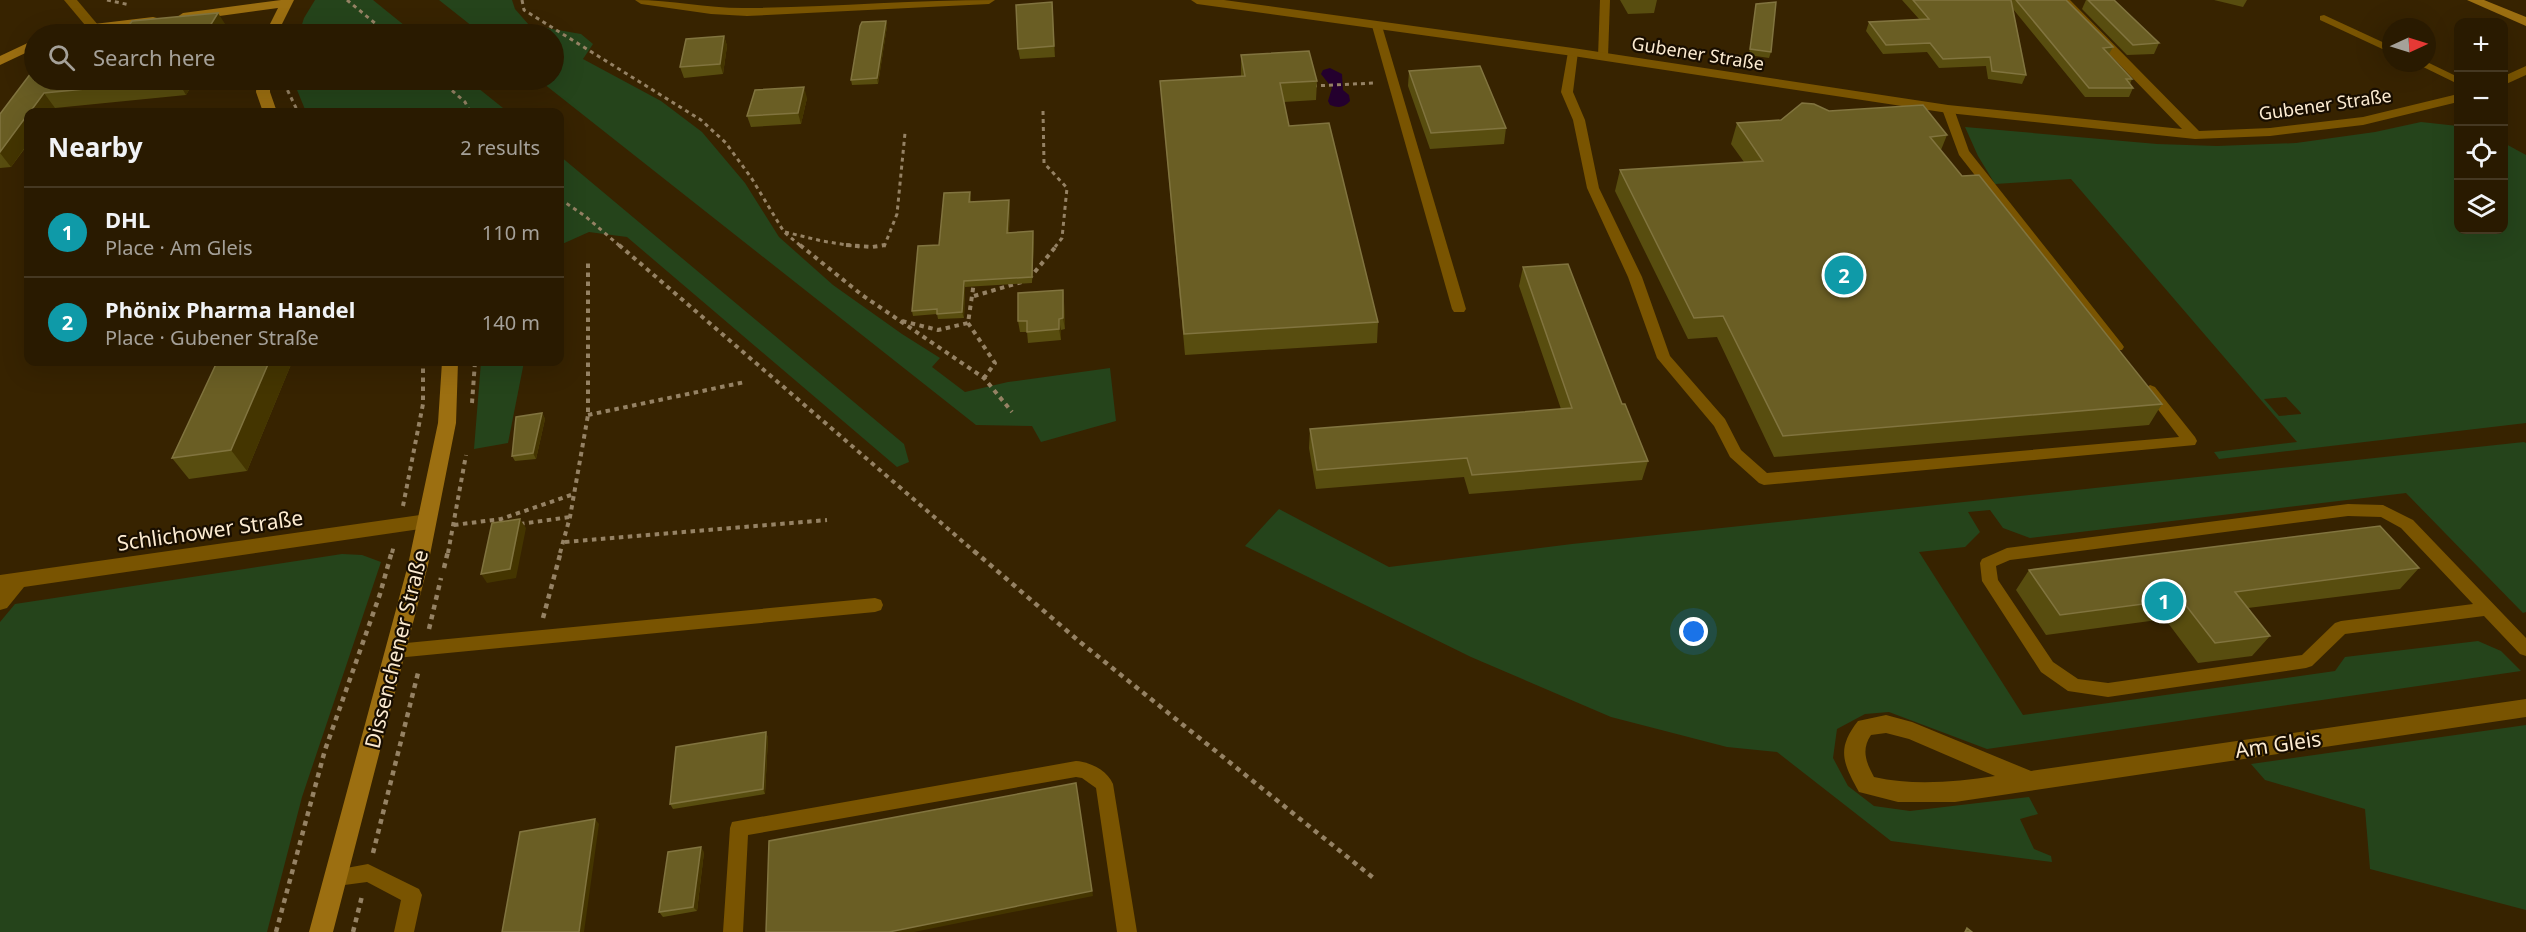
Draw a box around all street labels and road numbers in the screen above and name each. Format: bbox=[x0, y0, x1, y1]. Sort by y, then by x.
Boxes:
street label: Gubener Straße bbox=[1630, 31, 1766, 75]
street label: Gubener Straße bbox=[2257, 83, 2393, 125]
street label: Schlichower Straße bbox=[115, 503, 305, 557]
street label: Dissenchener Straße bbox=[358, 547, 434, 751]
street label: Am Gleis bbox=[2233, 724, 2323, 764]

